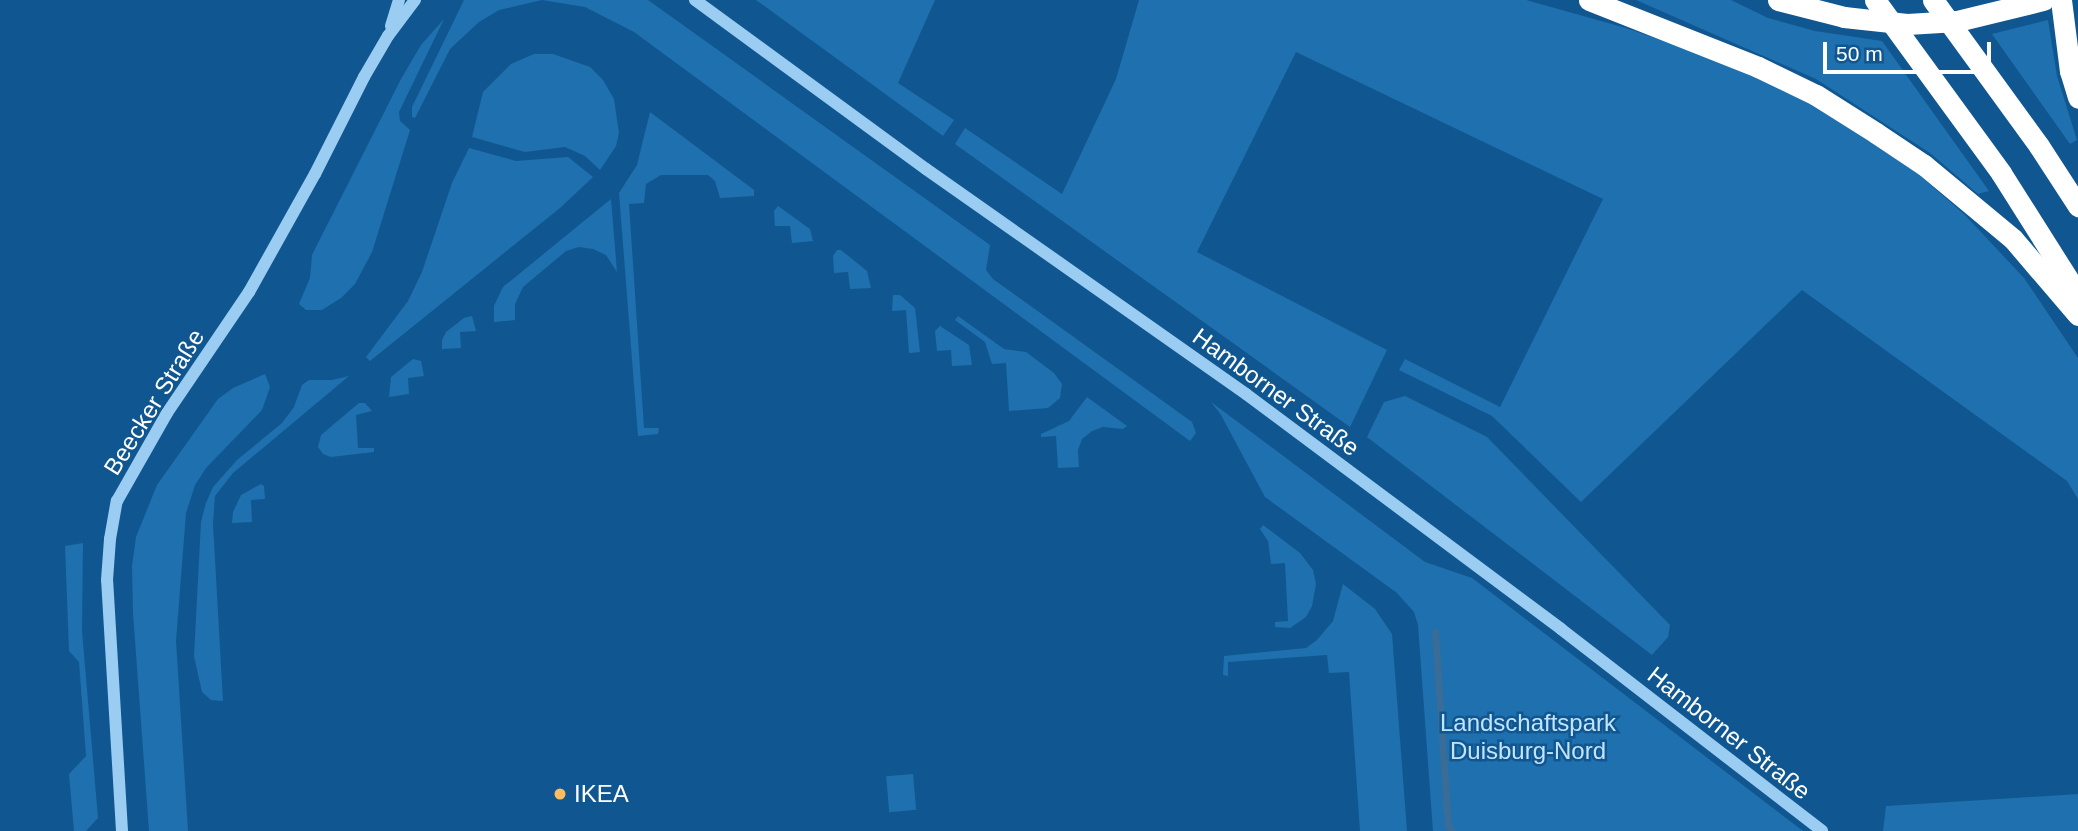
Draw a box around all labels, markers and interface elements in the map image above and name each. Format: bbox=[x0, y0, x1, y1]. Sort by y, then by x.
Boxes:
scale bar bbox=[1826, 28, 1994, 72]
text: 50 m bbox=[1836, 42, 1883, 65]
street label: Hamborner Straße bbox=[1187, 322, 1365, 462]
street label: Beecker Straße bbox=[98, 324, 210, 480]
street label: Hamborner Straße bbox=[1642, 660, 1816, 806]
park label: Landschaftspark Duisburg-Nord bbox=[1440, 709, 1616, 765]
place label: IKEA bbox=[574, 780, 629, 808]
marker: IKEA bbox=[552, 786, 568, 802]

